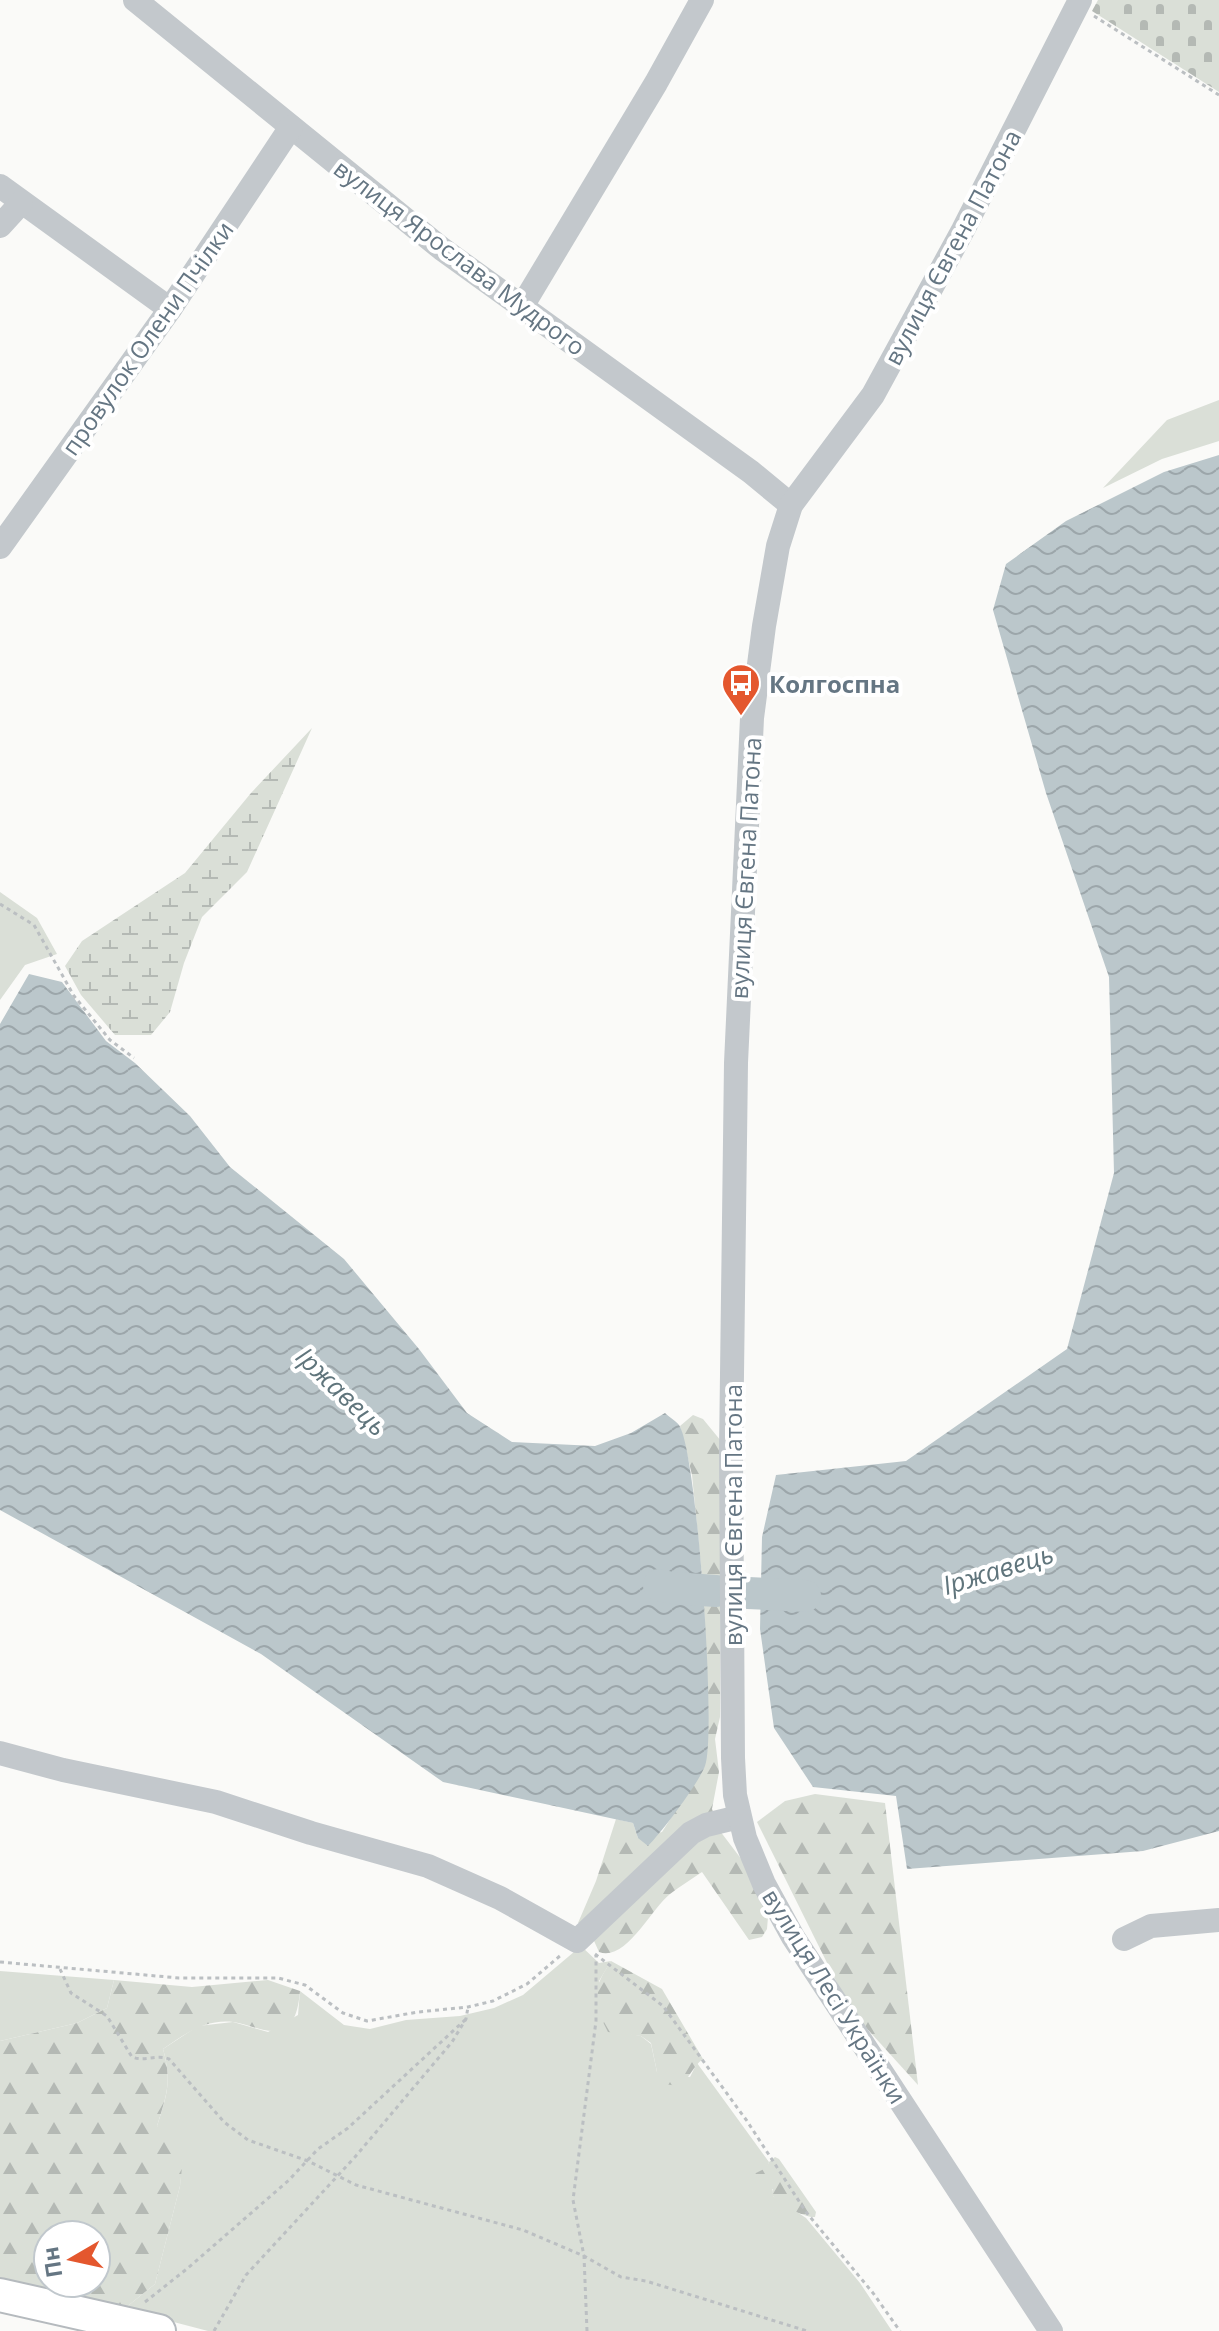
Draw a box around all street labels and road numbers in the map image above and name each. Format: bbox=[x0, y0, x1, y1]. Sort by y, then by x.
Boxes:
street label: вулиця Євгена Патона bbox=[876, 124, 1028, 370]
street label: вулиця Ярослава Мудрого bbox=[328, 151, 592, 363]
street label: провулок Олени Пчілки bbox=[54, 214, 240, 462]
street label: вулиця Євгена Патона bbox=[722, 736, 768, 1000]
street label: вулиця Євгена Патона bbox=[716, 1384, 749, 1646]
street label: вулиця Лесі Українки bbox=[755, 1882, 915, 2110]

